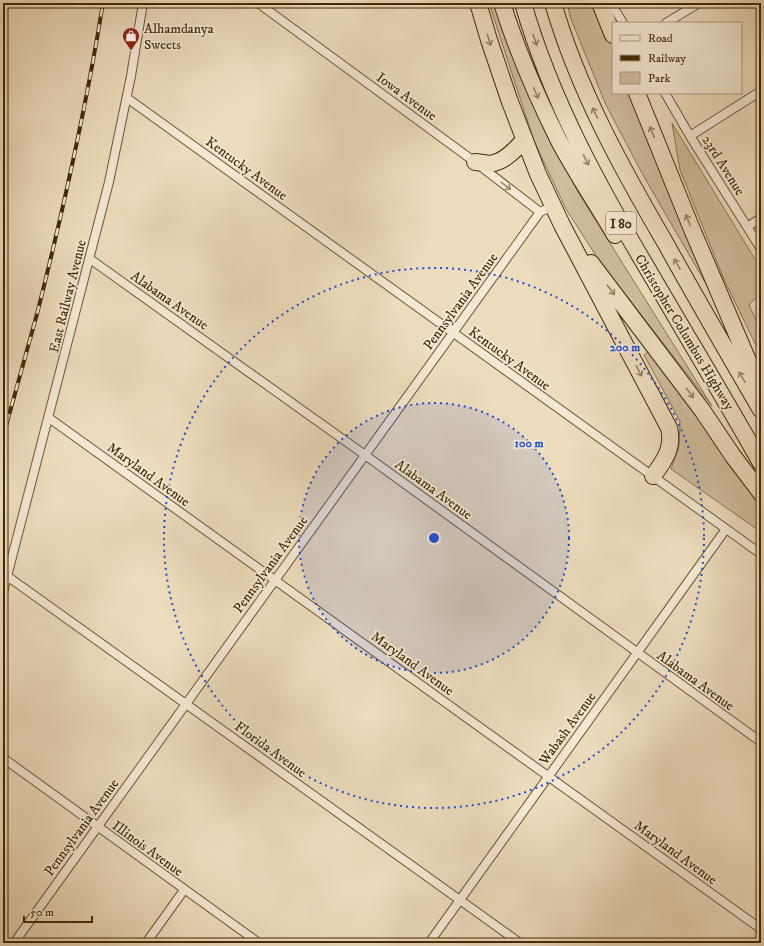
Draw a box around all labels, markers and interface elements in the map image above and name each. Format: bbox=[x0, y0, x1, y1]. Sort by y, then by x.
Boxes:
place label: Alhamdanya Sweets bbox=[144, 20, 214, 54]
legend bbox=[612, 22, 742, 94]
shop icon: Alhamdanya Sweets bbox=[121, 26, 141, 51]
text: Road bbox=[648, 31, 673, 46]
one-way arrow bbox=[486, 34, 493, 47]
one-way arrow bbox=[532, 34, 540, 46]
text: Railway bbox=[648, 51, 686, 66]
street label: Iowa Avenue bbox=[373, 69, 440, 125]
text: Park bbox=[648, 71, 670, 86]
one-way arrow bbox=[533, 87, 540, 99]
one-way arrow bbox=[591, 107, 598, 119]
one-way arrow bbox=[648, 126, 656, 138]
street label: 23rd Avenue bbox=[698, 132, 749, 199]
street label: Kentucky Avenue bbox=[202, 133, 291, 205]
one-way arrow bbox=[583, 153, 590, 165]
one-way arrow bbox=[500, 181, 511, 190]
road number: I 80 bbox=[606, 212, 636, 234]
one-way arrow bbox=[684, 215, 692, 227]
street label: East Railway Avenue bbox=[45, 238, 91, 355]
street label: Pennsylvania Avenue bbox=[419, 249, 502, 354]
street label: Christopher Columbus Highway bbox=[630, 251, 738, 414]
one-way arrow bbox=[672, 258, 680, 270]
street label: Alabama Avenue bbox=[127, 267, 212, 335]
one-way arrow bbox=[607, 284, 615, 295]
street label: Kentucky Avenue bbox=[465, 323, 554, 395]
text: 200 m bbox=[610, 340, 640, 355]
one-way arrow bbox=[636, 365, 643, 377]
one-way arrow bbox=[737, 371, 745, 383]
one-way arrow bbox=[685, 388, 694, 399]
text: 100 m bbox=[515, 436, 543, 451]
street label: Maryland Avenue bbox=[103, 439, 194, 511]
street label: Alabama Avenue bbox=[391, 456, 476, 524]
street label: Pennsylvania Avenue bbox=[229, 512, 312, 617]
centre of rings bbox=[427, 531, 441, 545]
street label: Maryland Avenue bbox=[367, 628, 458, 700]
street label: Alabama Avenue bbox=[653, 647, 738, 715]
street label: Wabash Avenue bbox=[535, 688, 600, 769]
street label: Florida Avenue bbox=[231, 718, 310, 782]
street label: Pennsylvania Avenue bbox=[40, 775, 123, 880]
street label: Illinois Avenue bbox=[108, 817, 187, 881]
street label: Maryland Avenue bbox=[630, 817, 721, 889]
scale bar bbox=[24, 898, 92, 924]
text: 50 m bbox=[30, 905, 54, 920]

